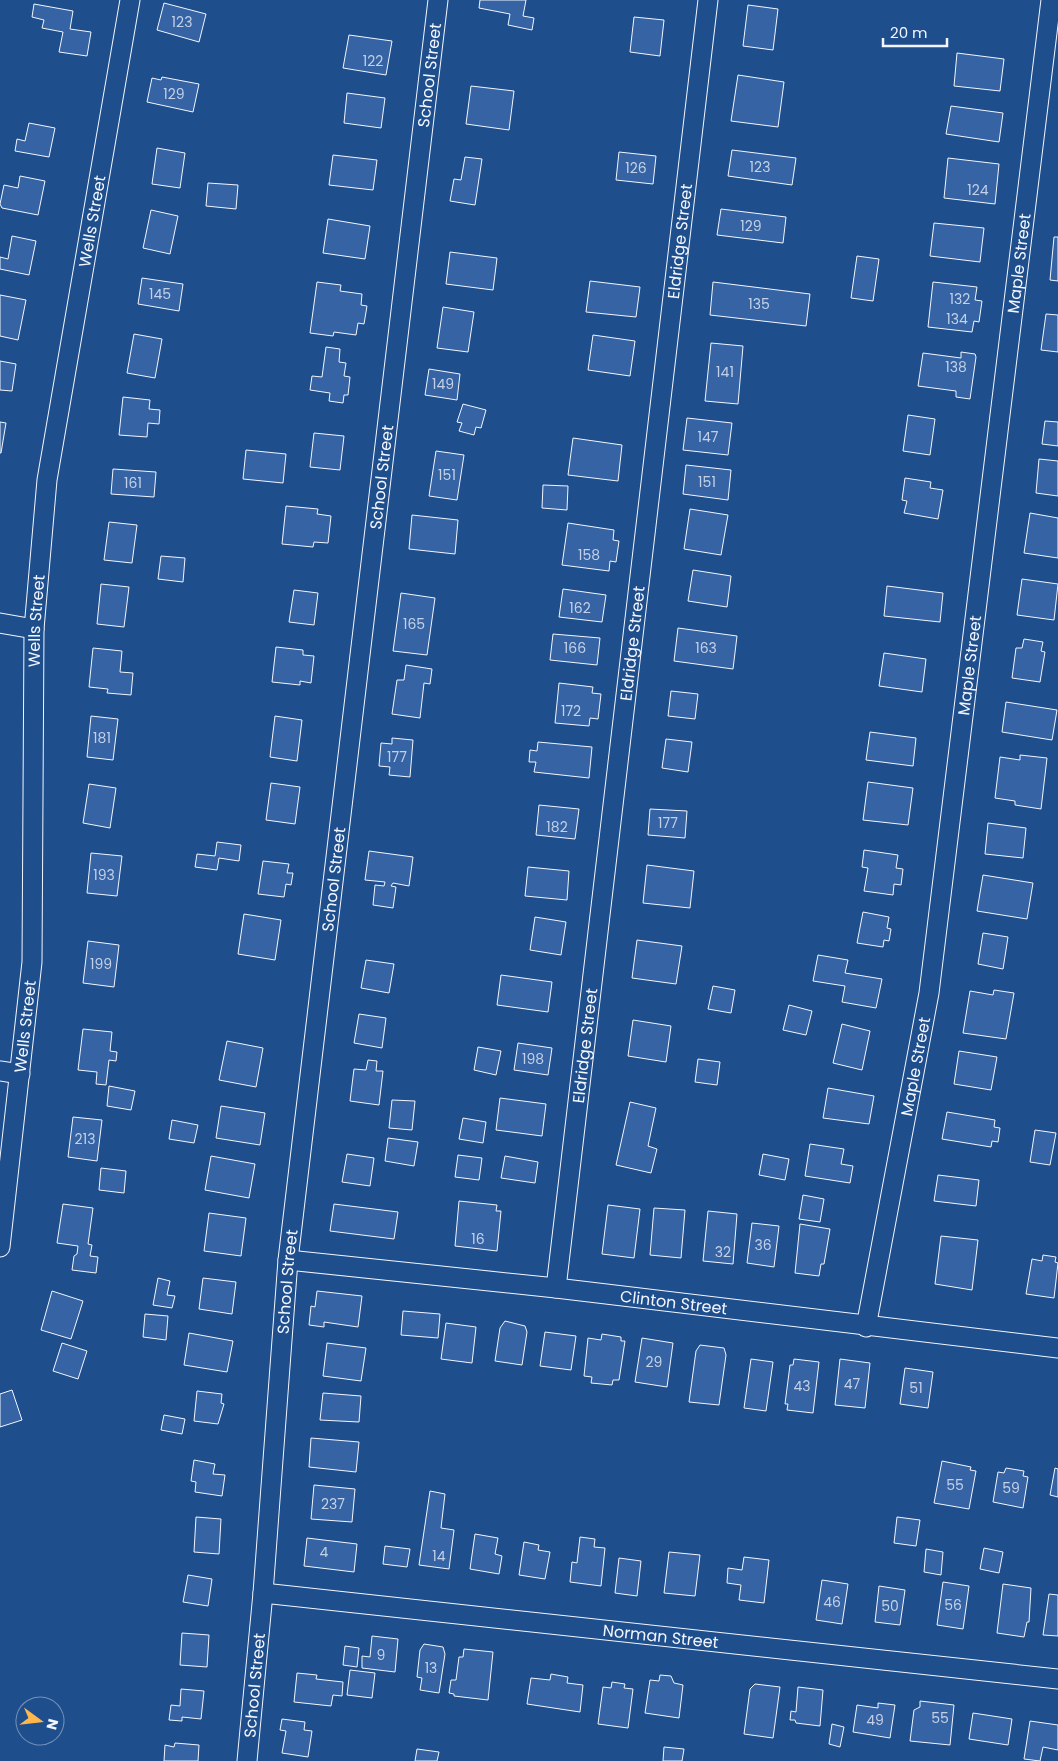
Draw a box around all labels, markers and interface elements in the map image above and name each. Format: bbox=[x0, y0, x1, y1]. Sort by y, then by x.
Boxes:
house number: 123 bbox=[172, 12, 192, 32]
scale bar bbox=[883, 15, 947, 47]
street label: School Street bbox=[411, 21, 447, 129]
text: 20 m bbox=[890, 22, 928, 43]
house number: 122 bbox=[363, 51, 383, 71]
house number: 129 bbox=[163, 84, 185, 104]
house number: 123 bbox=[750, 157, 770, 177]
house number: 126 bbox=[625, 158, 647, 178]
street label: Wells Street bbox=[73, 173, 111, 269]
house number: 124 bbox=[967, 180, 989, 200]
street label: Eldridge Street bbox=[661, 182, 698, 300]
street label: Maple Street bbox=[1001, 212, 1036, 315]
house number: 129 bbox=[740, 216, 762, 236]
house number: 145 bbox=[149, 284, 171, 304]
house number: 132 bbox=[950, 289, 970, 309]
house number: 135 bbox=[748, 294, 770, 314]
house number: 134 bbox=[946, 309, 968, 329]
house number: 138 bbox=[945, 357, 967, 377]
house number: 141 bbox=[716, 362, 734, 382]
house number: 149 bbox=[432, 374, 454, 394]
street label: School Street bbox=[364, 424, 399, 531]
house number: 147 bbox=[698, 427, 719, 447]
house number: 151 bbox=[438, 465, 456, 485]
house number: 151 bbox=[698, 472, 716, 492]
house number: 161 bbox=[124, 473, 142, 493]
house number: 158 bbox=[578, 545, 600, 565]
street label: Wells Street bbox=[22, 573, 50, 667]
street label: Eldridge Street bbox=[614, 585, 650, 702]
house number: 162 bbox=[569, 598, 591, 618]
house number: 165 bbox=[403, 614, 425, 634]
street label: Maple Street bbox=[952, 614, 987, 717]
house number: 166 bbox=[564, 638, 586, 658]
house number: 163 bbox=[695, 638, 717, 658]
house number: 172 bbox=[561, 701, 581, 721]
house number: 181 bbox=[93, 728, 111, 748]
house number: 177 bbox=[387, 747, 407, 767]
house number: 177 bbox=[658, 813, 678, 833]
house number: 182 bbox=[546, 817, 568, 837]
street label: School Street bbox=[316, 826, 351, 933]
house number: 193 bbox=[93, 865, 115, 885]
house number: 199 bbox=[90, 954, 112, 974]
street label: Wells Street bbox=[8, 979, 41, 1074]
street label: Eldridge Street bbox=[566, 987, 603, 1104]
street label: Maple Street bbox=[895, 1015, 936, 1118]
house number: 198 bbox=[522, 1049, 544, 1069]
house number: 213 bbox=[75, 1129, 95, 1149]
street label: School Street bbox=[271, 1228, 303, 1335]
house number: 16 bbox=[471, 1229, 485, 1249]
house number: 36 bbox=[754, 1235, 772, 1255]
house number: 32 bbox=[715, 1242, 731, 1262]
street label: Clinton Street bbox=[619, 1284, 729, 1320]
house number: 29 bbox=[646, 1352, 662, 1372]
house number: 47 bbox=[844, 1374, 861, 1394]
house number: 43 bbox=[793, 1376, 811, 1396]
house number: 51 bbox=[909, 1378, 923, 1398]
house number: 55 bbox=[946, 1475, 964, 1495]
house number: 59 bbox=[1002, 1478, 1020, 1498]
house number: 237 bbox=[321, 1494, 345, 1514]
house number: 4 bbox=[320, 1542, 329, 1562]
house number: 14 bbox=[432, 1546, 446, 1566]
house number: 46 bbox=[823, 1592, 841, 1612]
house number: 56 bbox=[944, 1595, 962, 1615]
house number: 50 bbox=[881, 1596, 899, 1616]
street label: Norman Street bbox=[602, 1618, 720, 1654]
street label: School Street bbox=[238, 1632, 271, 1739]
house number: 9 bbox=[377, 1645, 385, 1665]
house number: 13 bbox=[425, 1658, 437, 1678]
north arrow bbox=[15, 1696, 65, 1746]
house number: 55 bbox=[931, 1708, 949, 1728]
house number: 49 bbox=[866, 1710, 884, 1730]
text: N bbox=[42, 1717, 64, 1732]

